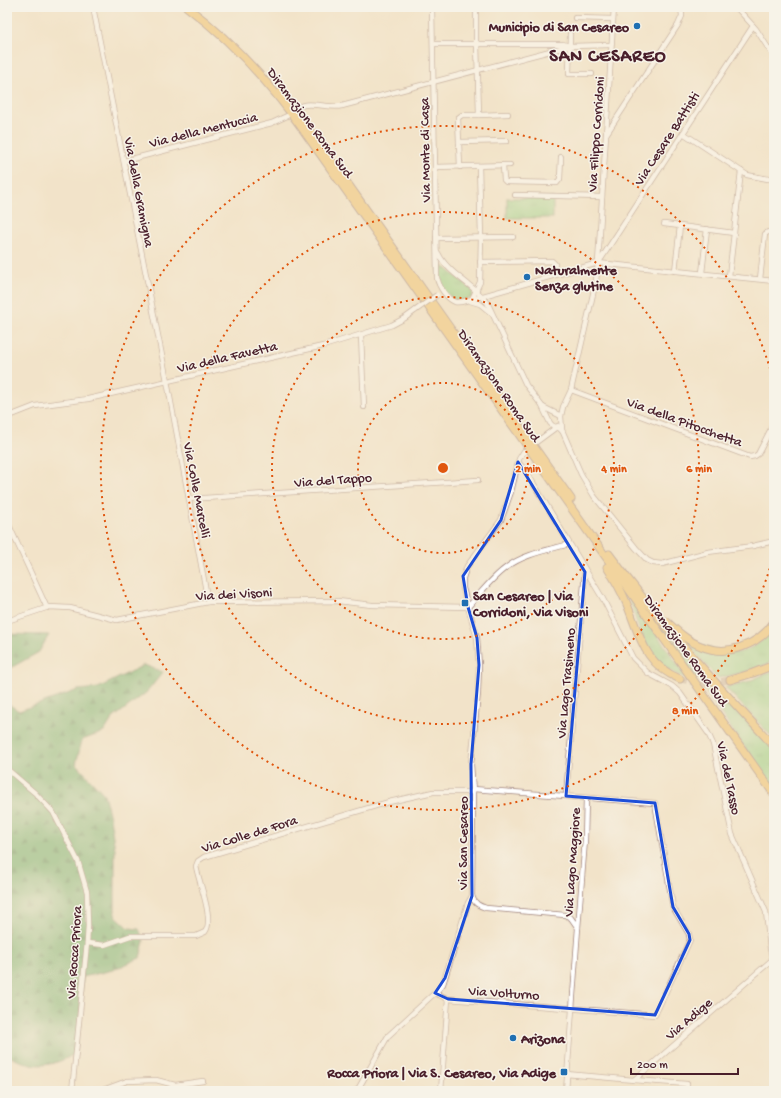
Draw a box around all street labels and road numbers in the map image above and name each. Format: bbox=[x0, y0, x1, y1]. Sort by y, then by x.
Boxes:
street label: Diramazione Roma Sud bbox=[262, 64, 357, 183]
street label: Via Filippo Corridoni bbox=[585, 76, 610, 193]
street label: Via Cesare Battisti bbox=[631, 89, 705, 190]
street label: Via Monte di Casa bbox=[417, 96, 436, 203]
street label: Via della Mentuccia bbox=[147, 109, 261, 153]
street label: Via della Gramigna bbox=[118, 135, 157, 250]
street label: Diramazione Roma Sud bbox=[452, 326, 544, 447]
street label: Via della Favetta bbox=[175, 338, 280, 378]
street label: Via della Pitocchetta bbox=[623, 394, 745, 453]
street label: Via Colle Marcelli bbox=[178, 440, 213, 540]
street label: Via del Tappo bbox=[293, 470, 373, 493]
street label: Via dei Visoni bbox=[194, 585, 273, 606]
street label: Diramazione Roma Sud bbox=[638, 592, 732, 712]
street label: Via Lago Trasimeno bbox=[554, 627, 581, 740]
street label: Via del Tasso bbox=[711, 739, 744, 817]
street label: Via San Cesareo bbox=[456, 796, 473, 891]
street label: Via Lago Maggiore bbox=[561, 806, 586, 918]
street label: Via Colle de Fora bbox=[199, 812, 301, 858]
street label: Via Rocca Priora bbox=[64, 904, 87, 1000]
street label: Via Volturno bbox=[467, 983, 540, 1005]
street label: Via Adige bbox=[662, 994, 717, 1046]

